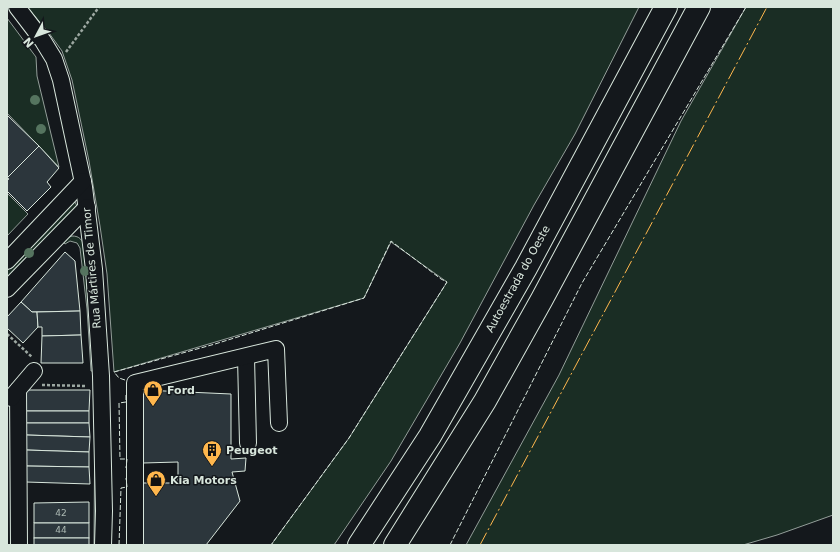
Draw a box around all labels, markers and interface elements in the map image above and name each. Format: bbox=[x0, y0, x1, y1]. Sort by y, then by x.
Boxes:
north arrow bbox=[16, 16, 56, 56]
text: N bbox=[21, 34, 37, 50]
street label: Rua Mártires de Timor bbox=[80, 206, 104, 329]
street label: Autoestrada do Oeste bbox=[483, 223, 553, 335]
shop icon: Ford bbox=[142, 379, 164, 407]
place label: Ford bbox=[167, 384, 195, 397]
building icon: Peugeot bbox=[201, 439, 223, 467]
place label: Peugeot bbox=[226, 444, 278, 457]
shop icon: Kia Motors bbox=[145, 469, 167, 497]
place label: Kia Motors bbox=[170, 474, 237, 487]
house number: 42 bbox=[55, 508, 67, 518]
house number: 44 bbox=[55, 525, 67, 535]

